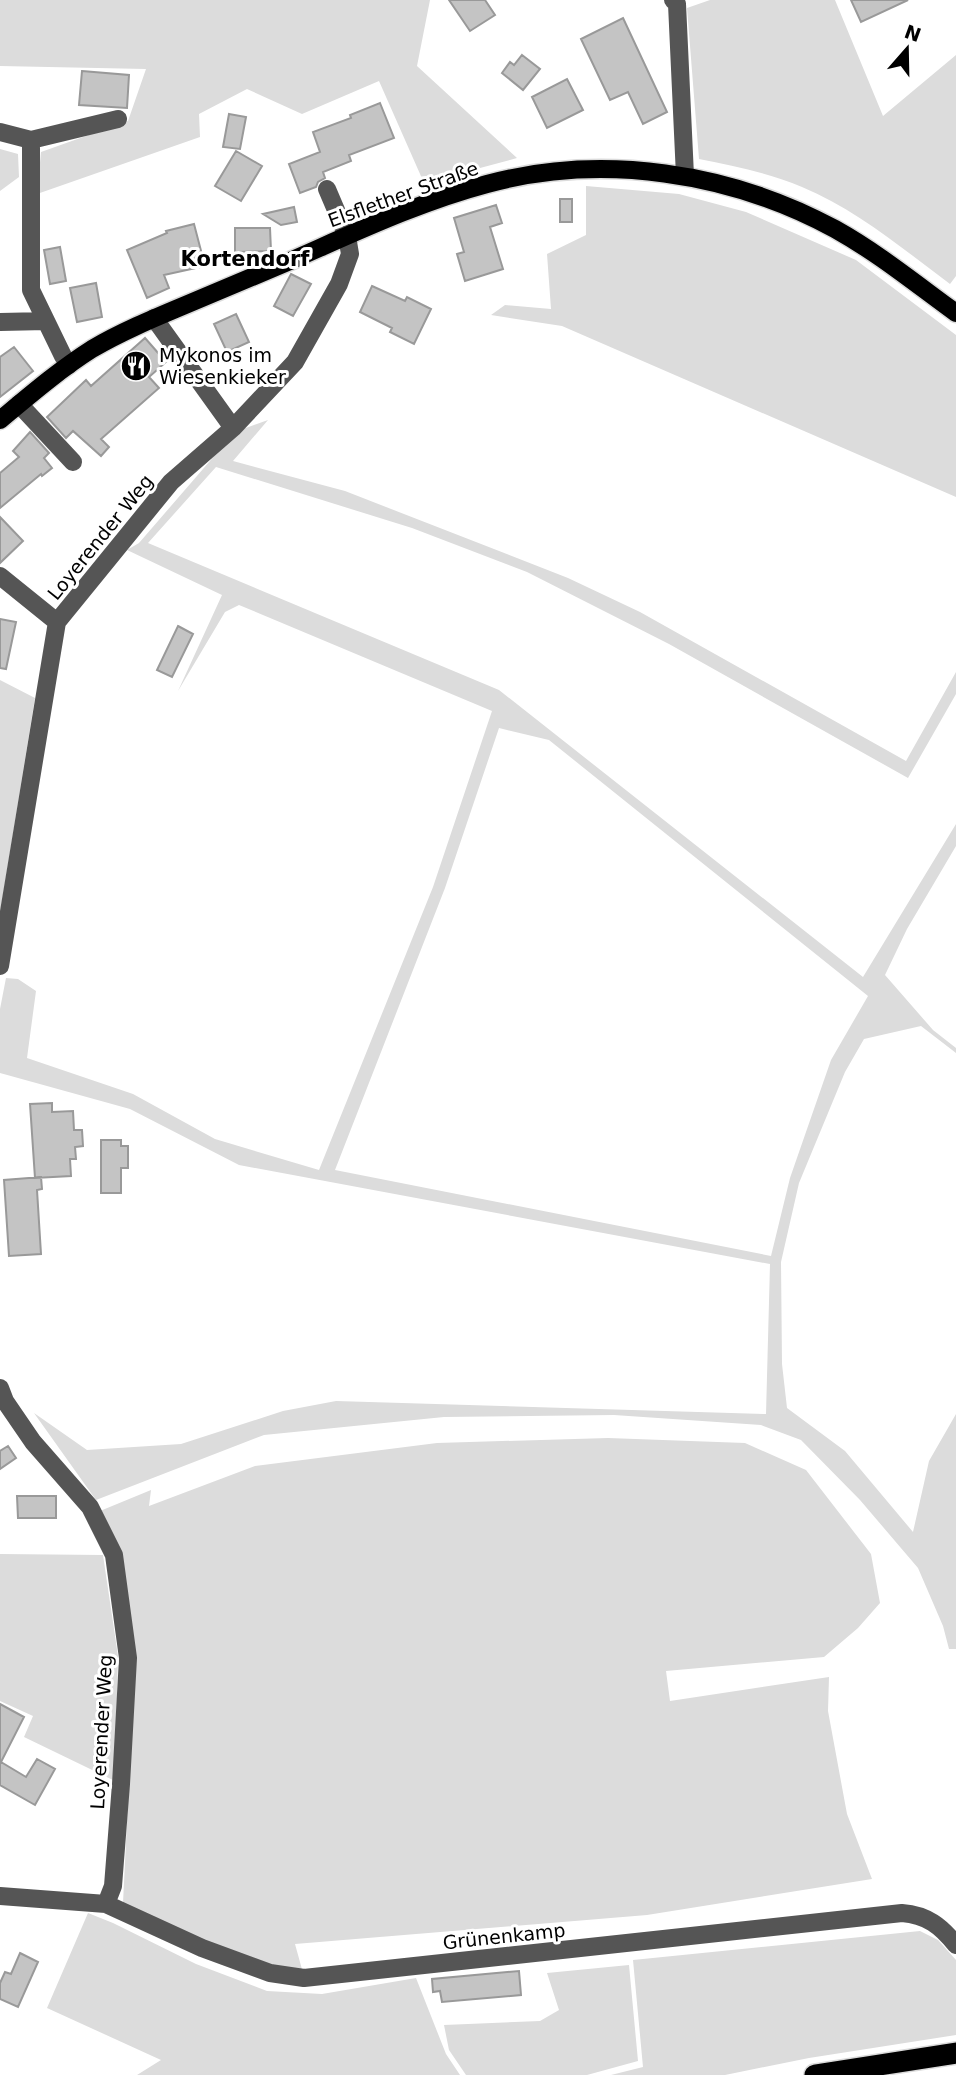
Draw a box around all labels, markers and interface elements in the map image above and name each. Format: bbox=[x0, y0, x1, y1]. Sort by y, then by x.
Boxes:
north arrow bbox=[872, 14, 942, 84]
text: N bbox=[902, 20, 924, 46]
street label: Elsflether Straße bbox=[325, 157, 481, 231]
district label: Kortendorf bbox=[181, 247, 310, 271]
place label: Mykonos im Wiesenkieker bbox=[159, 344, 286, 388]
restaurant icon: Mykonos im Wiesenkieker bbox=[119, 349, 153, 383]
street label: Loyerender Weg bbox=[43, 470, 157, 604]
street label: Loyerender Weg bbox=[86, 1654, 116, 1810]
street label: Grünenkamp bbox=[442, 1919, 566, 1953]

